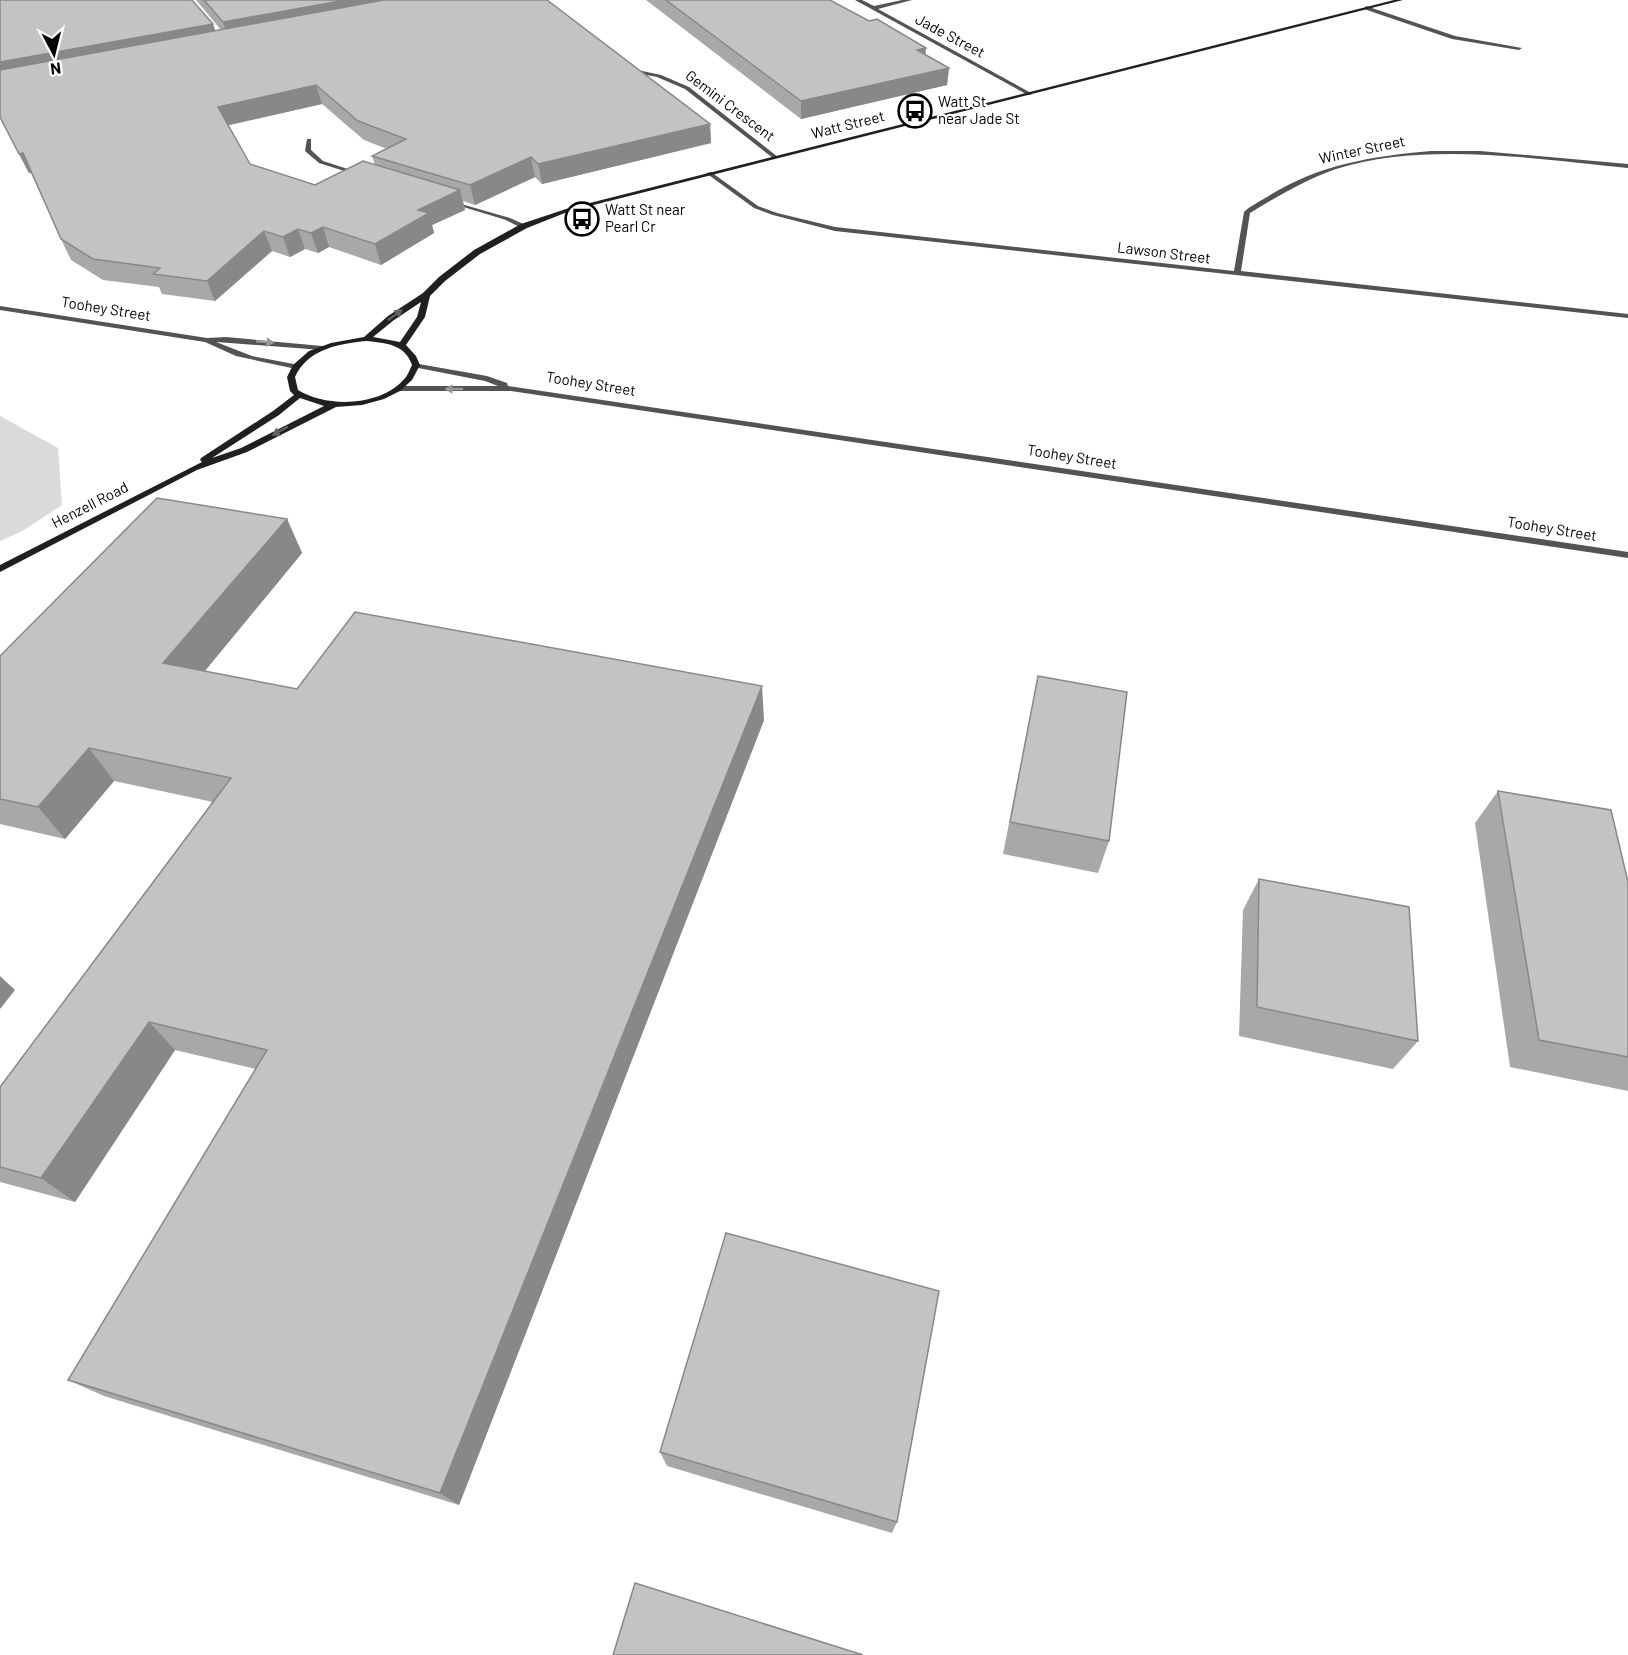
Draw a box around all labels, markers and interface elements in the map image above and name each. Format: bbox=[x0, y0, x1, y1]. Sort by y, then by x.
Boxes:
street label: Jade Street bbox=[912, 9, 988, 61]
north arrow bbox=[24, 24, 84, 84]
text: N bbox=[49, 59, 62, 79]
street label: Gemini Crescent bbox=[682, 66, 779, 145]
place label: Watt St near Jade St bbox=[938, 92, 1020, 127]
bus stop icon: Watt St near Jade St bbox=[897, 93, 933, 129]
street label: Watt Street bbox=[809, 106, 886, 142]
street label: Winter Street bbox=[1317, 131, 1407, 167]
place label: Watt St near Pearl Cr bbox=[605, 200, 686, 235]
bus stop icon: Watt St near Pearl Cr bbox=[564, 201, 600, 237]
street label: Lawson Street bbox=[1116, 237, 1212, 267]
street label: Toohey Street bbox=[60, 292, 152, 324]
one-way arrow bbox=[387, 310, 402, 322]
one-way arrow bbox=[255, 337, 274, 347]
street label: Toohey Street bbox=[545, 367, 637, 399]
one-way arrow bbox=[445, 384, 464, 394]
one-way arrow bbox=[271, 426, 288, 436]
street label: Toohey Street bbox=[1026, 440, 1118, 472]
street label: Henzell Road bbox=[48, 477, 131, 531]
street label: Toohey Street bbox=[1506, 512, 1598, 544]

